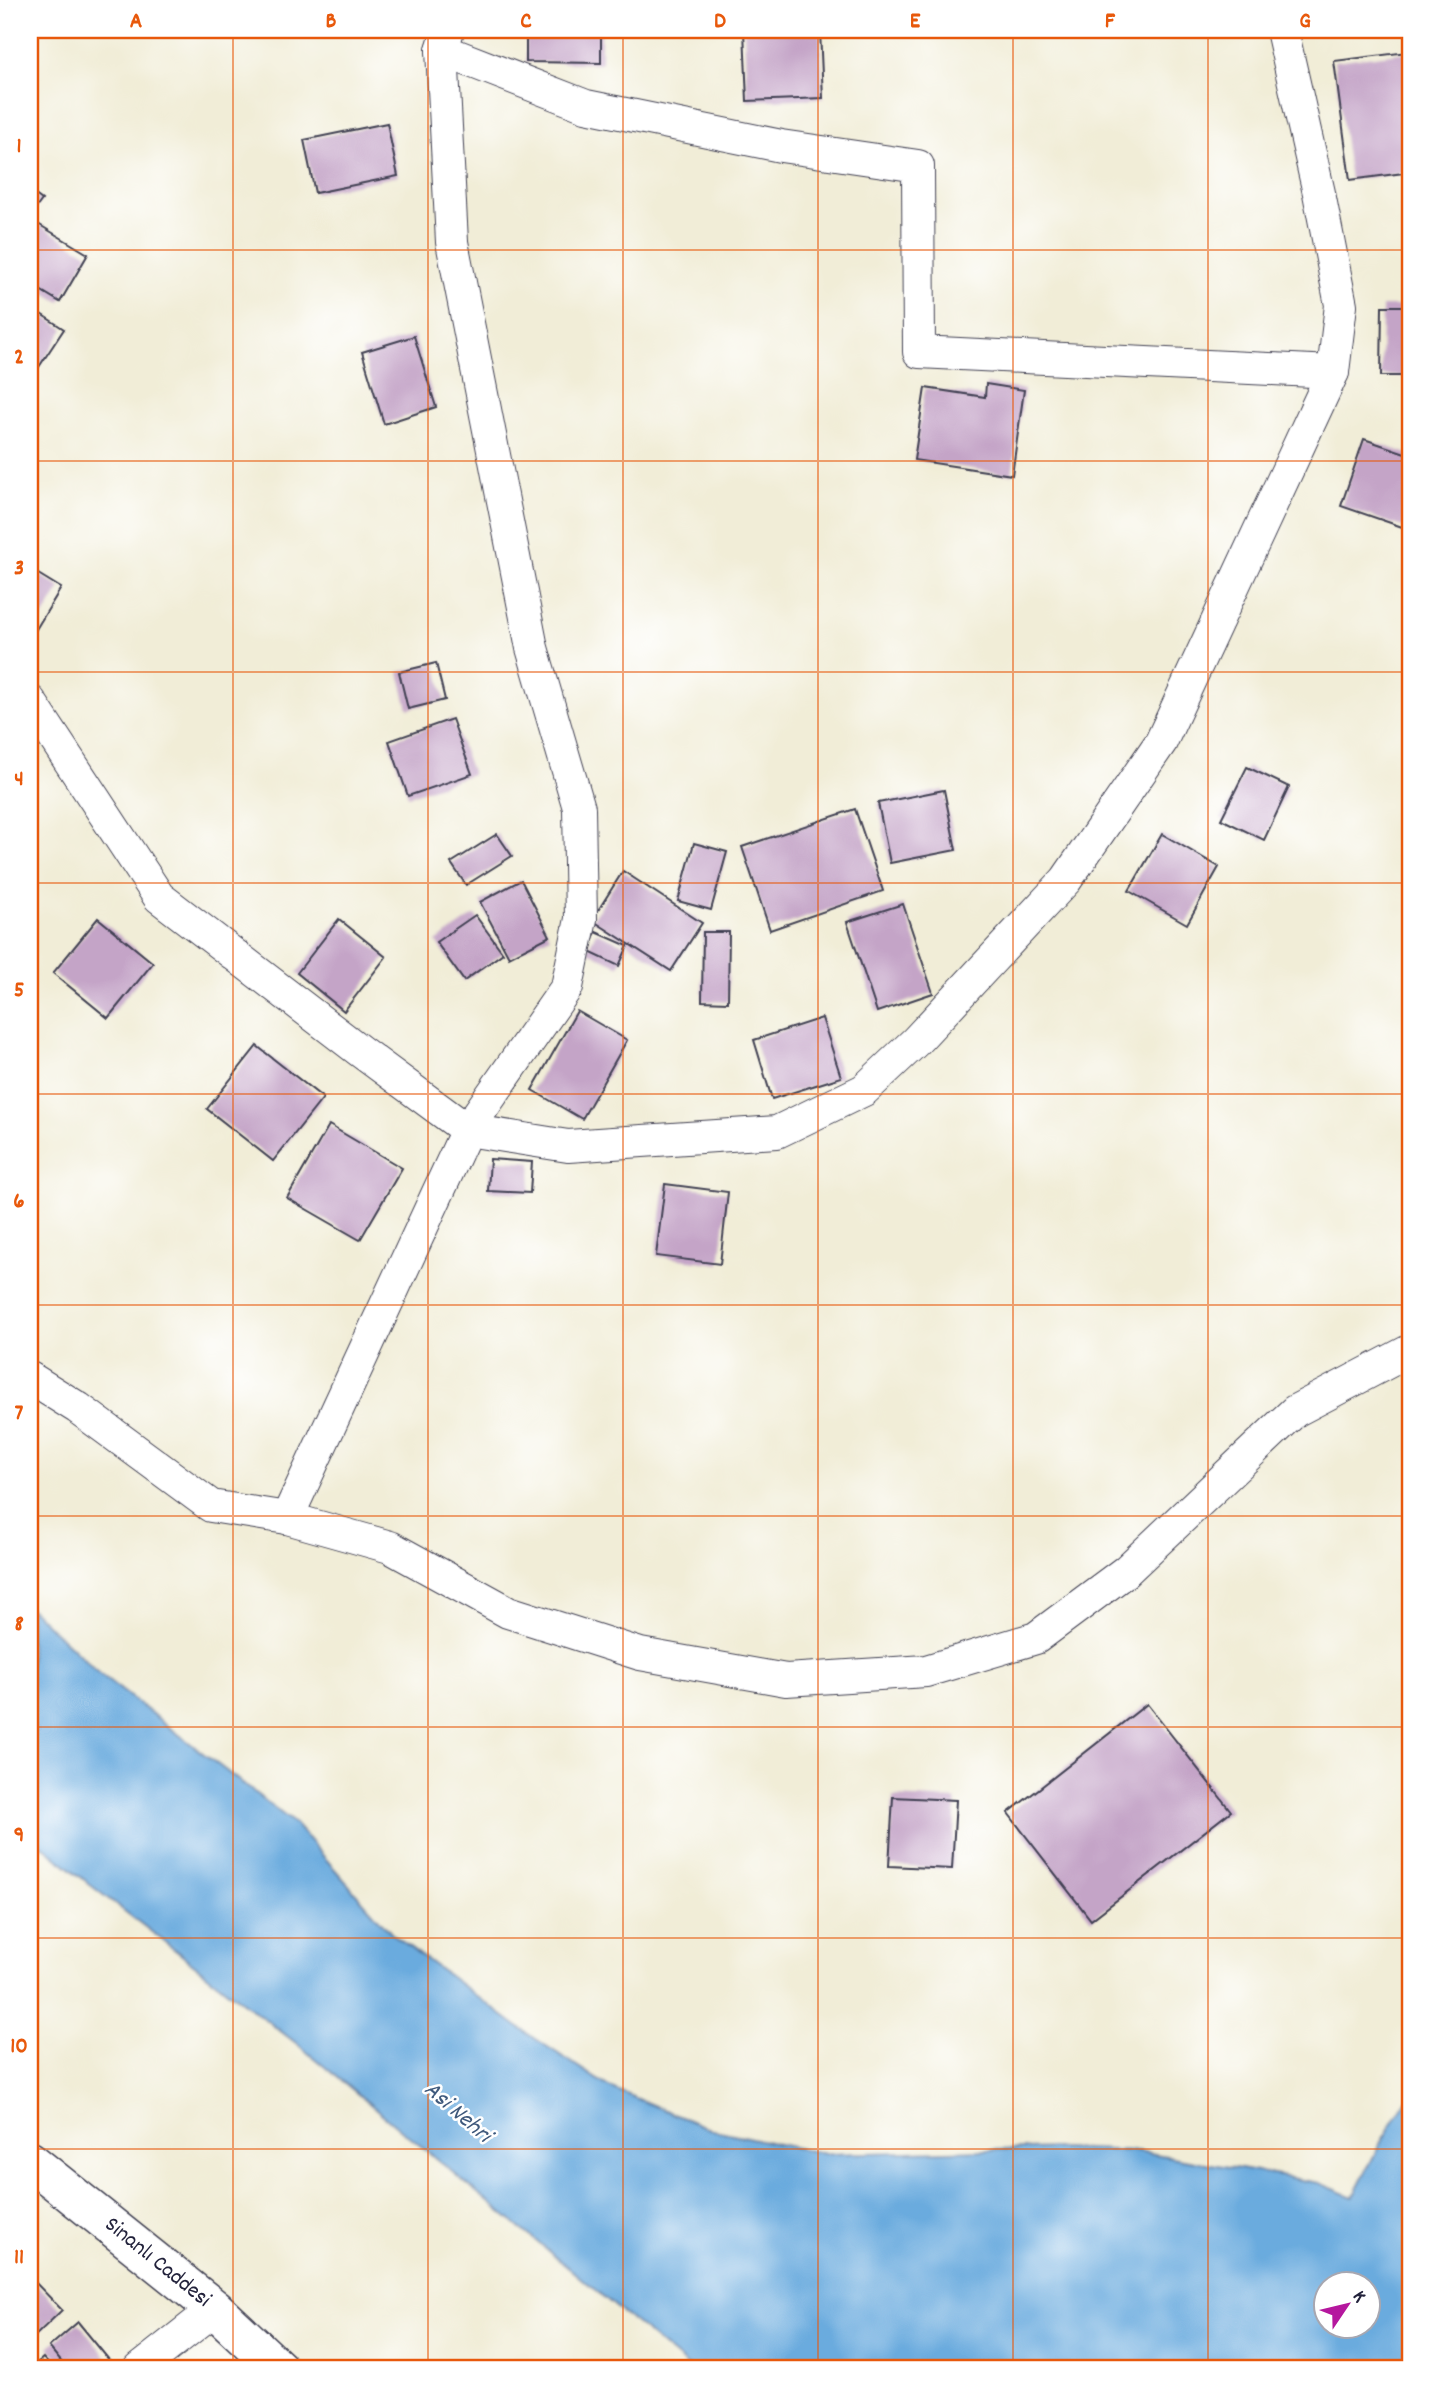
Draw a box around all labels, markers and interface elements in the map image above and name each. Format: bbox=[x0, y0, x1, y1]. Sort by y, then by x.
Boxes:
text: A bbox=[130, 6, 142, 39]
text: B bbox=[326, 6, 337, 39]
text: C bbox=[520, 6, 532, 39]
text: D bbox=[714, 6, 726, 39]
text: E bbox=[910, 6, 921, 39]
text: F bbox=[1105, 6, 1116, 39]
text: G bbox=[1299, 6, 1311, 39]
text: 1 bbox=[16, 131, 22, 164]
text: 2 bbox=[14, 342, 24, 375]
text: 3 bbox=[14, 553, 24, 586]
text: 4 bbox=[14, 764, 24, 797]
text: 5 bbox=[14, 975, 24, 1008]
text: 6 bbox=[13, 1186, 25, 1219]
text: 7 bbox=[15, 1398, 24, 1431]
text: 8 bbox=[14, 1609, 24, 1642]
text: 9 bbox=[14, 1820, 24, 1853]
text: 10 bbox=[10, 2031, 28, 2064]
water label: Asi Nehri bbox=[416, 2074, 501, 2154]
street label: Sinanlı Caddesi bbox=[96, 2210, 218, 2316]
text: 11 bbox=[14, 2242, 24, 2275]
north arrow bbox=[1312, 2270, 1382, 2340]
text: K bbox=[1344, 2286, 1372, 2309]

